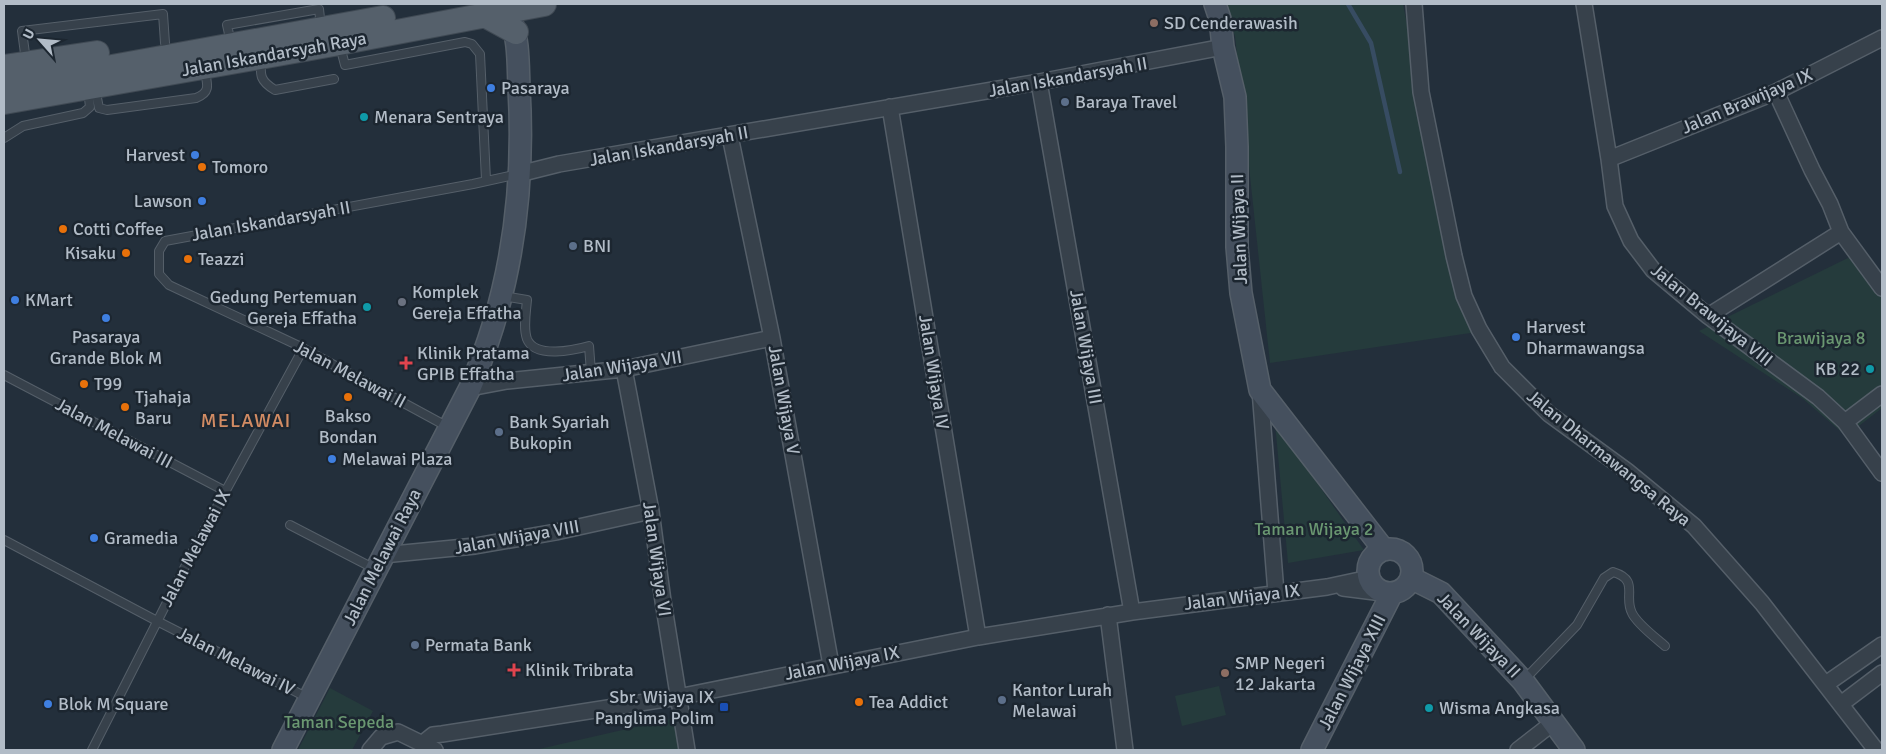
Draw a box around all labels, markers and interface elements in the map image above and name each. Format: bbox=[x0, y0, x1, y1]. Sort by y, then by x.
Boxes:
place label: SD Cenderawasih bbox=[1164, 12, 1298, 34]
north arrow bbox=[15, 15, 65, 65]
marker: SD Cenderawasih bbox=[1148, 17, 1160, 29]
text: U bbox=[19, 26, 39, 42]
street label: Jalan Iskandarsyah Raya bbox=[180, 27, 368, 81]
street label: Jalan Iskandarsyah II bbox=[987, 52, 1149, 102]
street label: Jalan Brawijaya IX bbox=[1678, 63, 1816, 139]
place label: Pasaraya bbox=[501, 77, 570, 99]
marker: Pasaraya bbox=[485, 82, 497, 94]
place label: Baraya Travel bbox=[1075, 91, 1177, 113]
marker: Baraya Travel bbox=[1059, 96, 1071, 108]
place label: Menara Sentraya bbox=[374, 106, 504, 128]
marker: Menara Sentraya bbox=[358, 111, 370, 123]
street label: Jalan Iskandarsyah II bbox=[588, 121, 750, 171]
place label: Harvest bbox=[125, 144, 185, 166]
marker: Harvest bbox=[189, 149, 201, 161]
place label: Tomoro bbox=[212, 156, 268, 178]
marker: Tomoro bbox=[196, 161, 208, 173]
street label: Jalan Wijaya II bbox=[1226, 173, 1252, 285]
place label: Lawson bbox=[134, 190, 192, 212]
marker: Lawson bbox=[196, 195, 208, 207]
street label: Jalan Iskandarsyah II bbox=[190, 196, 352, 246]
place label: Cotti Coffee bbox=[73, 218, 164, 240]
marker: Cotti Coffee bbox=[57, 223, 69, 235]
place label: BNI bbox=[583, 235, 611, 257]
marker: BNI bbox=[567, 240, 579, 252]
place label: Kisaku bbox=[65, 242, 116, 264]
marker: Kisaku bbox=[120, 247, 132, 259]
place label: Teazzi bbox=[198, 248, 244, 270]
marker: Teazzi bbox=[182, 253, 194, 265]
street label: Jalan Brawijaya VIII bbox=[1647, 259, 1777, 371]
place label: Komplek Gereja Effatha bbox=[412, 281, 522, 324]
place label: Gedung Pertemuan Gereja Effatha bbox=[210, 286, 357, 329]
street label: Jalan Wijaya III bbox=[1065, 288, 1107, 406]
place label: KMart bbox=[25, 289, 73, 311]
marker: KMart bbox=[9, 294, 21, 306]
marker: Komplek Gereja Effatha bbox=[396, 296, 408, 308]
marker: Gedung Pertemuan Gereja Effatha bbox=[361, 301, 373, 313]
marker: Pasaraya Grande Blok M bbox=[100, 312, 112, 324]
street label: Jalan Wijaya IV bbox=[914, 313, 954, 432]
place label: Harvest Dharmawangsa bbox=[1526, 316, 1645, 359]
place label: Pasaraya Grande Blok M bbox=[50, 326, 162, 369]
park label: Brawijaya 8 bbox=[1776, 327, 1866, 349]
marker: Harvest Dharmawangsa bbox=[1510, 331, 1522, 343]
street label: Jalan Melawai II bbox=[290, 335, 410, 413]
place label: Klinik Pratama GPIB Effatha bbox=[417, 342, 530, 385]
street label: Jalan Wijaya V bbox=[764, 344, 805, 457]
street label: Jalan Wijaya VII bbox=[560, 346, 684, 386]
marker: Klinik Pratama GPIB Effatha bbox=[399, 356, 413, 370]
place label: KB 22 bbox=[1815, 358, 1860, 380]
marker: KB 22 bbox=[1864, 363, 1876, 375]
place label: T99 bbox=[94, 373, 122, 395]
marker: T99 bbox=[78, 378, 90, 390]
street label: Jalan Dharmawangsa Raya bbox=[1523, 385, 1695, 531]
place label: Tjahaja Baru bbox=[135, 386, 191, 429]
marker: Bakso Bondan bbox=[342, 391, 354, 403]
street label: Jalan Melawai III bbox=[52, 393, 176, 473]
marker: Tjahaja Baru bbox=[119, 401, 131, 413]
place label: Bakso Bondan bbox=[319, 405, 377, 448]
district label: MELAWAI bbox=[201, 408, 291, 433]
place label: Bank Syariah Bukopin bbox=[509, 411, 610, 454]
marker: Bank Syariah Bukopin bbox=[493, 426, 505, 438]
place label: Melawai Plaza bbox=[342, 448, 452, 470]
marker: Melawai Plaza bbox=[326, 453, 338, 465]
street label: Jalan Melawai IX bbox=[155, 485, 235, 610]
street label: Jalan Melawai Raya bbox=[338, 485, 426, 629]
street label: Jalan Wijaya VI bbox=[638, 500, 676, 618]
street label: Jalan Wijaya VIII bbox=[453, 515, 581, 559]
park label: Taman Wijaya 2 bbox=[1255, 518, 1374, 540]
place label: Gramedia bbox=[104, 527, 178, 549]
marker: Gramedia bbox=[88, 532, 100, 544]
street label: Jalan Wijaya IX bbox=[1183, 579, 1301, 615]
street label: Jalan Wijaya II bbox=[1433, 587, 1525, 683]
street label: Jalan Wijaya XIII bbox=[1313, 611, 1391, 733]
street label: Jalan Melawai IV bbox=[173, 622, 299, 700]
place label: Permata Bank bbox=[425, 634, 532, 656]
marker: Permata Bank bbox=[409, 639, 421, 651]
street label: Jalan Wijaya IX bbox=[783, 641, 902, 685]
place label: SMP Negeri 12 Jakarta bbox=[1235, 652, 1325, 695]
place label: Klinik Tribrata bbox=[525, 659, 634, 681]
marker: Klinik Tribrata bbox=[507, 663, 521, 677]
marker: SMP Negeri 12 Jakarta bbox=[1219, 667, 1231, 679]
place label: Kantor Lurah Melawai bbox=[1012, 679, 1112, 722]
place label: Sbr. Wijaya IX Panglima Polim bbox=[595, 686, 714, 729]
place label: Tea Addict bbox=[869, 691, 948, 713]
place label: Blok M Square bbox=[58, 693, 169, 715]
marker: Kantor Lurah Melawai bbox=[996, 694, 1008, 706]
marker: Tea Addict bbox=[853, 696, 865, 708]
place label: Wisma Angkasa bbox=[1439, 697, 1560, 719]
marker: Blok M Square bbox=[42, 698, 54, 710]
marker: Sbr. Wijaya IX Panglima Polim bbox=[718, 701, 730, 713]
marker: Wisma Angkasa bbox=[1423, 702, 1435, 714]
park label: Taman Sepeda bbox=[284, 711, 394, 733]

